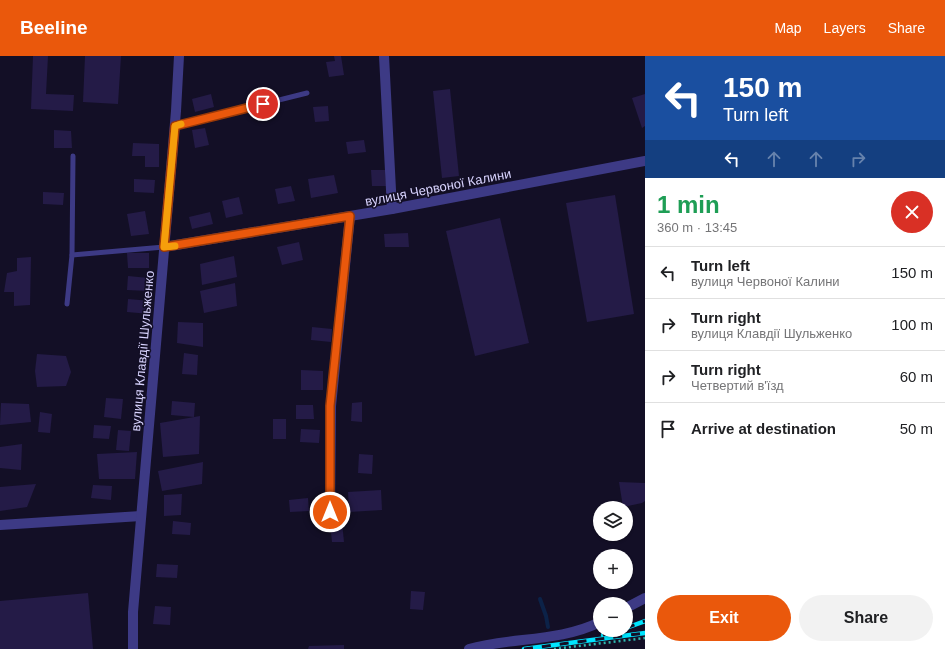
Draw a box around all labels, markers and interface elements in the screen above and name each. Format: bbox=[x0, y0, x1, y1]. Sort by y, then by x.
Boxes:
text: Beeline bbox=[20, 17, 88, 38]
text: Map bbox=[774, 20, 802, 36]
text: Layers bbox=[824, 20, 866, 36]
text: Share bbox=[888, 20, 925, 36]
icon: left bbox=[657, 72, 709, 124]
text: 150 m bbox=[723, 72, 802, 103]
pin bbox=[246, 87, 280, 121]
icon: arrive bbox=[252, 93, 274, 115]
text: Turn left bbox=[723, 105, 788, 125]
icon: left bbox=[721, 148, 743, 170]
icon: ahead bbox=[763, 148, 785, 170]
icon: ahead bbox=[805, 148, 827, 170]
icon: right bbox=[847, 148, 869, 170]
street label: вулиця Червоної Калини bbox=[364, 166, 512, 209]
text: 1 min bbox=[657, 191, 720, 218]
button: close bbox=[891, 191, 933, 233]
text: 360 m · 13:45 bbox=[657, 220, 737, 235]
text: Turn left bbox=[691, 257, 750, 274]
icon: left bbox=[657, 262, 679, 284]
text: 150 m bbox=[891, 264, 933, 281]
street label: вулиця Клавдії Шульженко bbox=[128, 270, 157, 432]
text: вулиця Червоної Калини bbox=[691, 274, 840, 289]
text: Turn right bbox=[691, 309, 761, 326]
icon: right bbox=[657, 314, 679, 336]
text: 100 m bbox=[891, 316, 933, 333]
text: вулиця Клавдії Шульженко bbox=[691, 326, 852, 341]
text: Turn right bbox=[691, 361, 761, 378]
icon: right bbox=[657, 366, 679, 388]
text: 60 m bbox=[900, 368, 933, 385]
text: Четвертий в'їзд bbox=[691, 378, 784, 393]
icon: arrive bbox=[657, 418, 679, 440]
text: Arrive at destination bbox=[691, 420, 836, 437]
text: 50 m bbox=[900, 420, 933, 437]
position arrow bbox=[309, 491, 351, 533]
map controls bbox=[593, 501, 633, 637]
button: layers bbox=[593, 501, 633, 541]
button: + bbox=[593, 549, 633, 589]
button: Exit bbox=[657, 595, 791, 641]
button: Share bbox=[799, 595, 933, 641]
button: − bbox=[593, 597, 633, 637]

